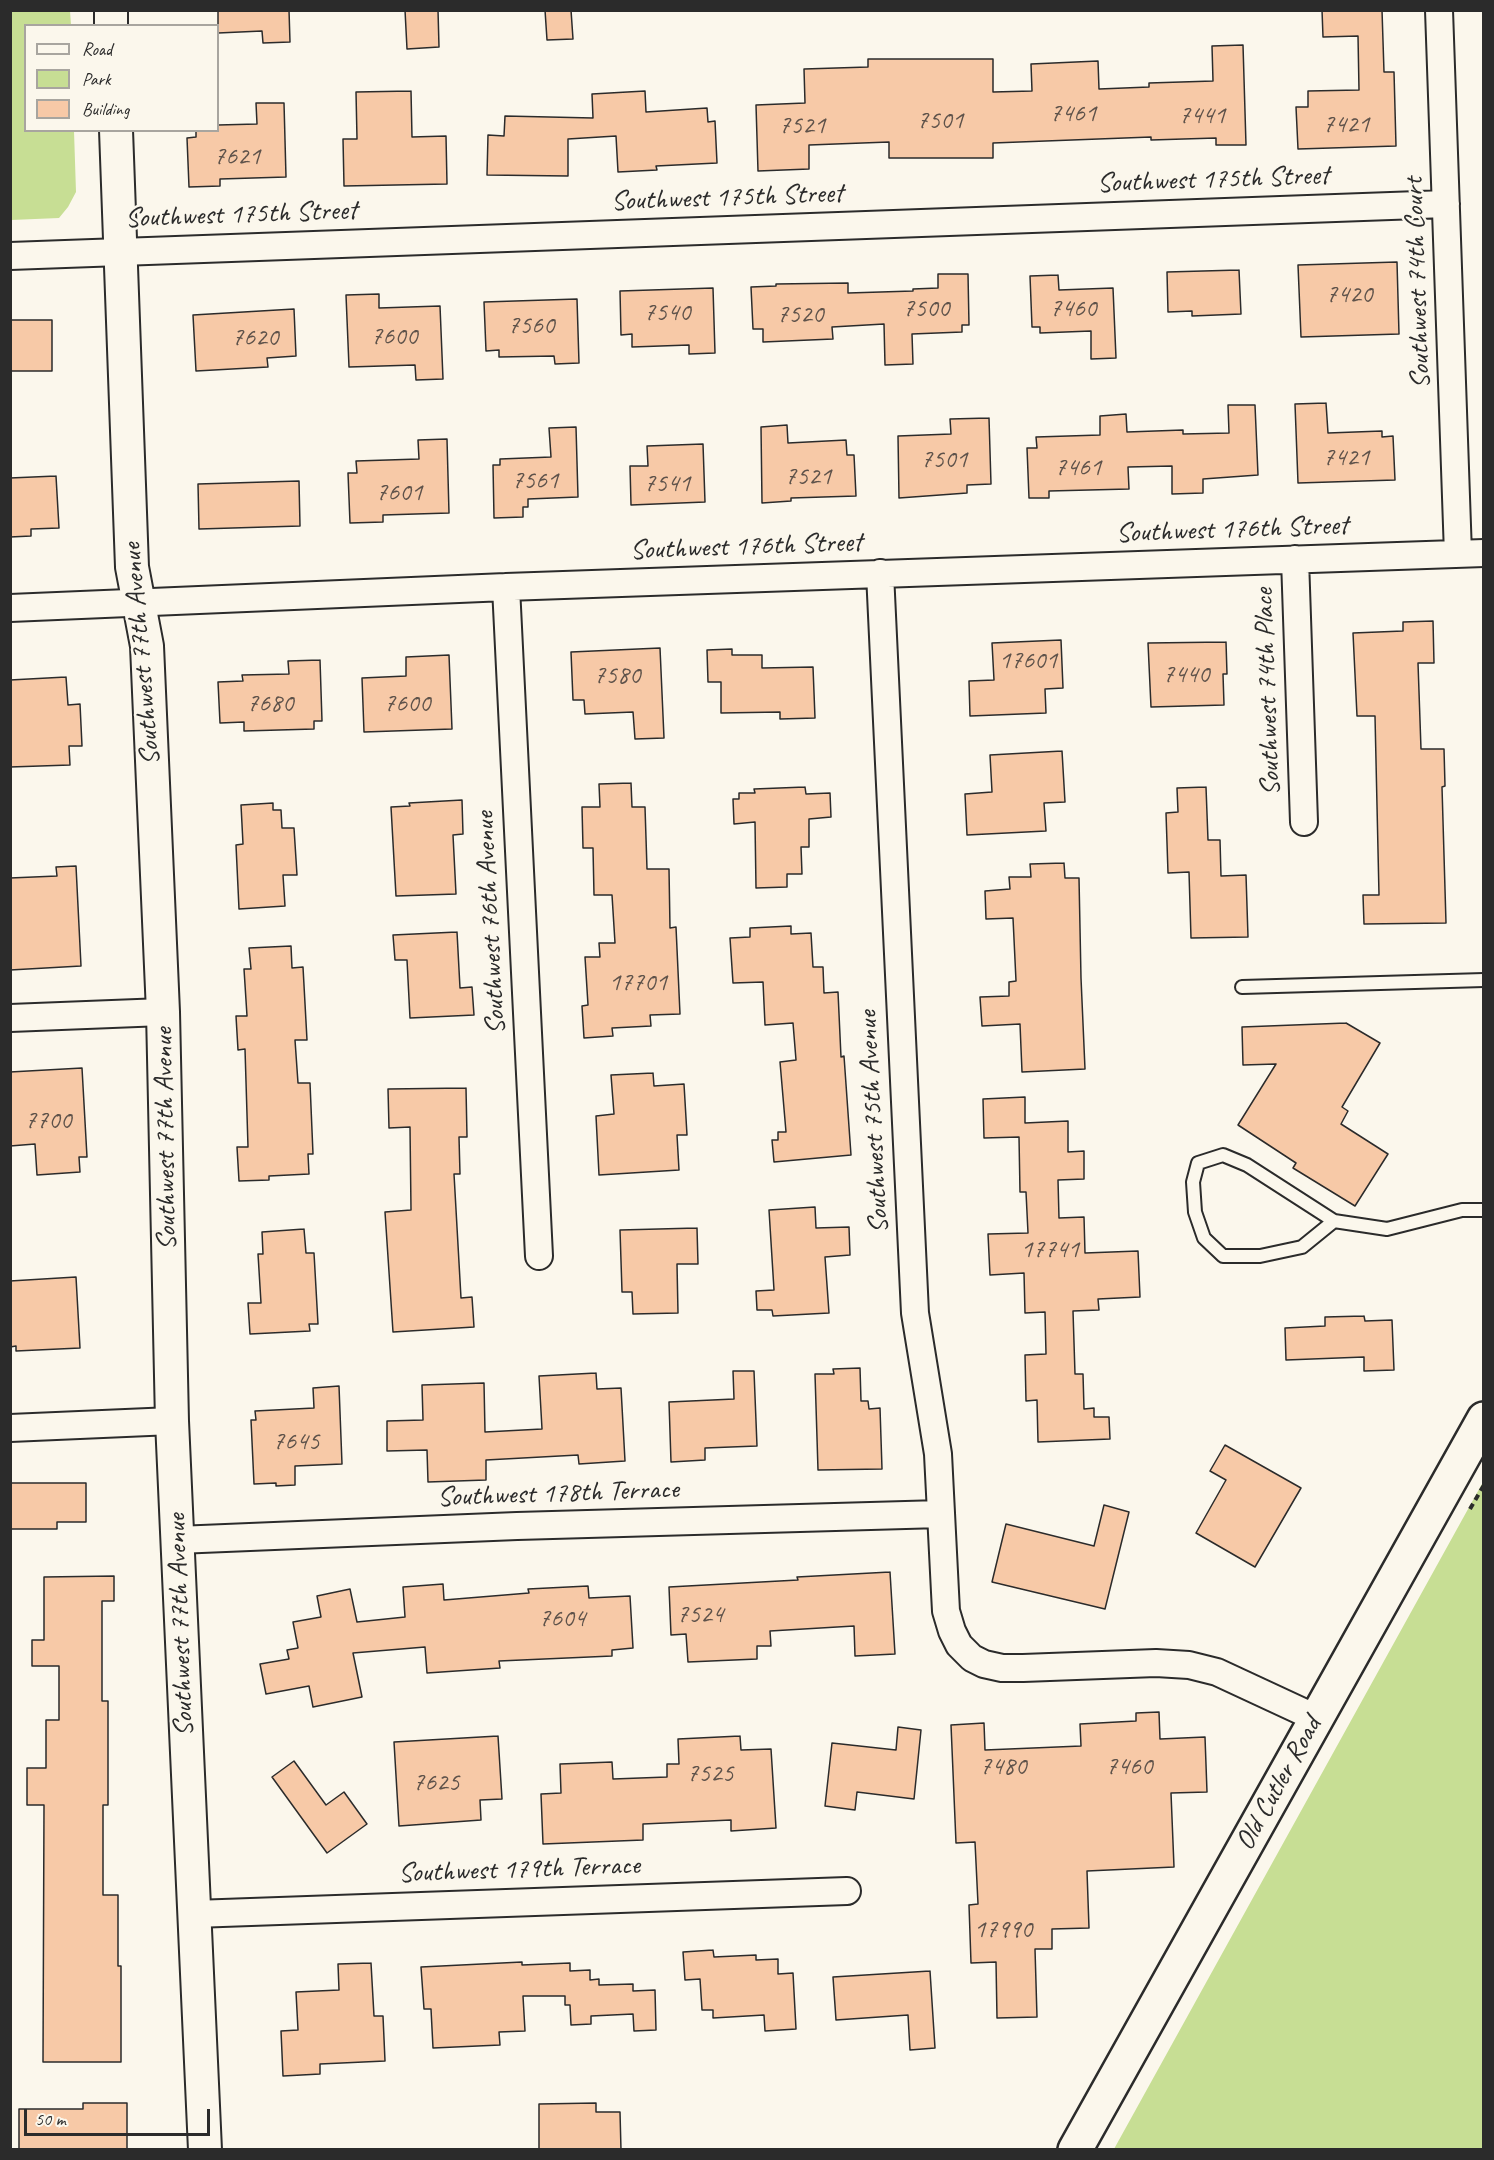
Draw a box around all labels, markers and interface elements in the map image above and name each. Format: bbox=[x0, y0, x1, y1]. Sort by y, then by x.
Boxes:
legend bbox=[24, 24, 219, 132]
text: Road bbox=[82, 38, 112, 60]
text: Park bbox=[82, 68, 111, 90]
text: Building bbox=[82, 98, 129, 120]
house number: 7461 bbox=[1050, 98, 1096, 130]
house number: 7441 bbox=[1179, 100, 1225, 132]
house number: 7501 bbox=[917, 105, 963, 137]
house number: 7421 bbox=[1323, 109, 1369, 141]
house number: 7521 bbox=[779, 110, 825, 142]
house number: 7621 bbox=[214, 141, 260, 173]
street label: Southwest 175th Street bbox=[1096, 159, 1330, 201]
street label: Southwest 175th Street bbox=[610, 177, 844, 219]
street label: Southwest 74th Court bbox=[1398, 177, 1438, 389]
street label: Southwest 175th Street bbox=[124, 194, 358, 236]
house number: 7420 bbox=[1326, 279, 1372, 311]
house number: 7500 bbox=[903, 293, 949, 325]
house number: 7460 bbox=[1050, 293, 1096, 325]
house number: 7540 bbox=[644, 297, 690, 329]
house number: 7520 bbox=[777, 299, 823, 331]
house number: 7560 bbox=[508, 310, 554, 342]
house number: 7600 bbox=[371, 321, 417, 353]
house number: 7620 bbox=[232, 322, 278, 354]
house number: 7421 bbox=[1323, 442, 1369, 474]
house number: 7501 bbox=[921, 444, 967, 476]
house number: 7461 bbox=[1055, 452, 1101, 484]
house number: 7521 bbox=[785, 461, 831, 493]
house number: 7561 bbox=[512, 465, 558, 497]
house number: 7541 bbox=[644, 468, 690, 500]
house number: 7601 bbox=[376, 477, 422, 509]
street label: Southwest 176th Street bbox=[1115, 509, 1349, 551]
street label: Southwest 176th Street bbox=[629, 526, 863, 568]
street label: Southwest 77th Avenue bbox=[116, 541, 168, 767]
street label: Southwest 74th Place bbox=[1248, 588, 1288, 796]
house number: 17601 bbox=[999, 645, 1057, 677]
house number: 7440 bbox=[1163, 659, 1209, 691]
house number: 7580 bbox=[594, 660, 640, 692]
house number: 7680 bbox=[247, 688, 293, 720]
house number: 7600 bbox=[384, 688, 430, 720]
street label: Southwest 76th Avenue bbox=[468, 811, 514, 1035]
house number: 17701 bbox=[609, 967, 667, 999]
street label: Southwest 75th Avenue bbox=[851, 1010, 897, 1234]
street label: Southwest 77th Avenue bbox=[147, 1027, 185, 1251]
house number: 7700 bbox=[25, 1105, 71, 1137]
house number: 17741 bbox=[1021, 1234, 1079, 1266]
house number: 7645 bbox=[273, 1426, 319, 1458]
street label: Southwest 178th Terrace bbox=[437, 1473, 679, 1515]
street label: Southwest 77th Avenue bbox=[160, 1513, 202, 1737]
house number: 7524 bbox=[677, 1599, 723, 1631]
house number: 7604 bbox=[539, 1603, 585, 1635]
street label: Old Cutler Road bbox=[1229, 1712, 1329, 1856]
house number: 7480 bbox=[980, 1751, 1026, 1783]
house number: 7460 bbox=[1106, 1751, 1152, 1783]
house number: 7525 bbox=[687, 1758, 733, 1790]
house number: 7625 bbox=[413, 1767, 459, 1799]
street label: Southwest 179th Terrace bbox=[398, 1849, 640, 1891]
house number: 17990 bbox=[974, 1914, 1032, 1946]
scale bar bbox=[27, 2097, 213, 2135]
text: 50 m bbox=[35, 2108, 66, 2130]

